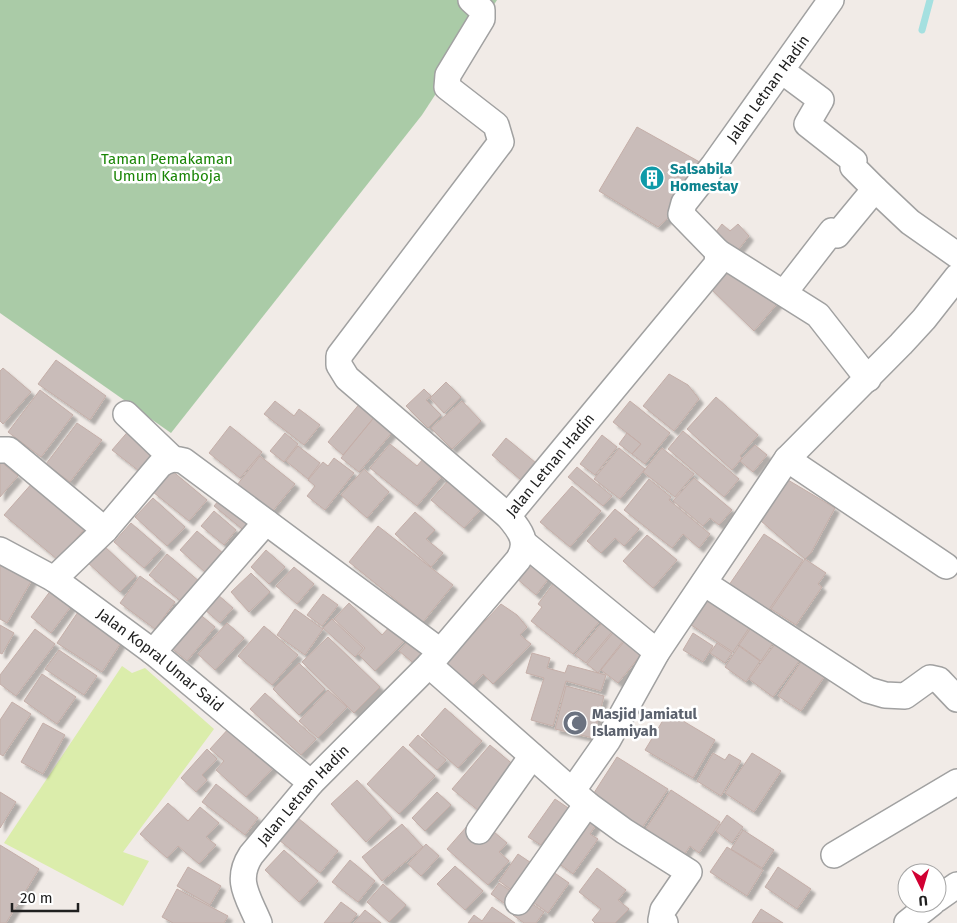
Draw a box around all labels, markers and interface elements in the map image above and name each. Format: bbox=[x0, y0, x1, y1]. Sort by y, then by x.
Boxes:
street label: Jalan Letnan Hadin bbox=[723, 32, 813, 146]
park label: Taman Pemakaman Umum Kamboja bbox=[101, 150, 233, 185]
place label: Salsabila Homestay bbox=[670, 160, 739, 195]
building icon: Salsabila Homestay bbox=[639, 165, 665, 191]
street label: Jalan Letnan Hadin bbox=[502, 410, 598, 520]
street label: Jalan Kopral Umar Said bbox=[93, 605, 227, 716]
place label: Masjid Jamiatul Islamiyah bbox=[592, 705, 698, 740]
mosque icon: Masjid Jamiatul Islamiyah bbox=[562, 710, 588, 736]
street label: Jalan Letnan Hadin bbox=[254, 741, 353, 849]
north arrow bbox=[897, 863, 947, 913]
scale bar bbox=[12, 880, 79, 912]
text: 20 m bbox=[20, 889, 53, 907]
text: U bbox=[918, 892, 928, 909]

